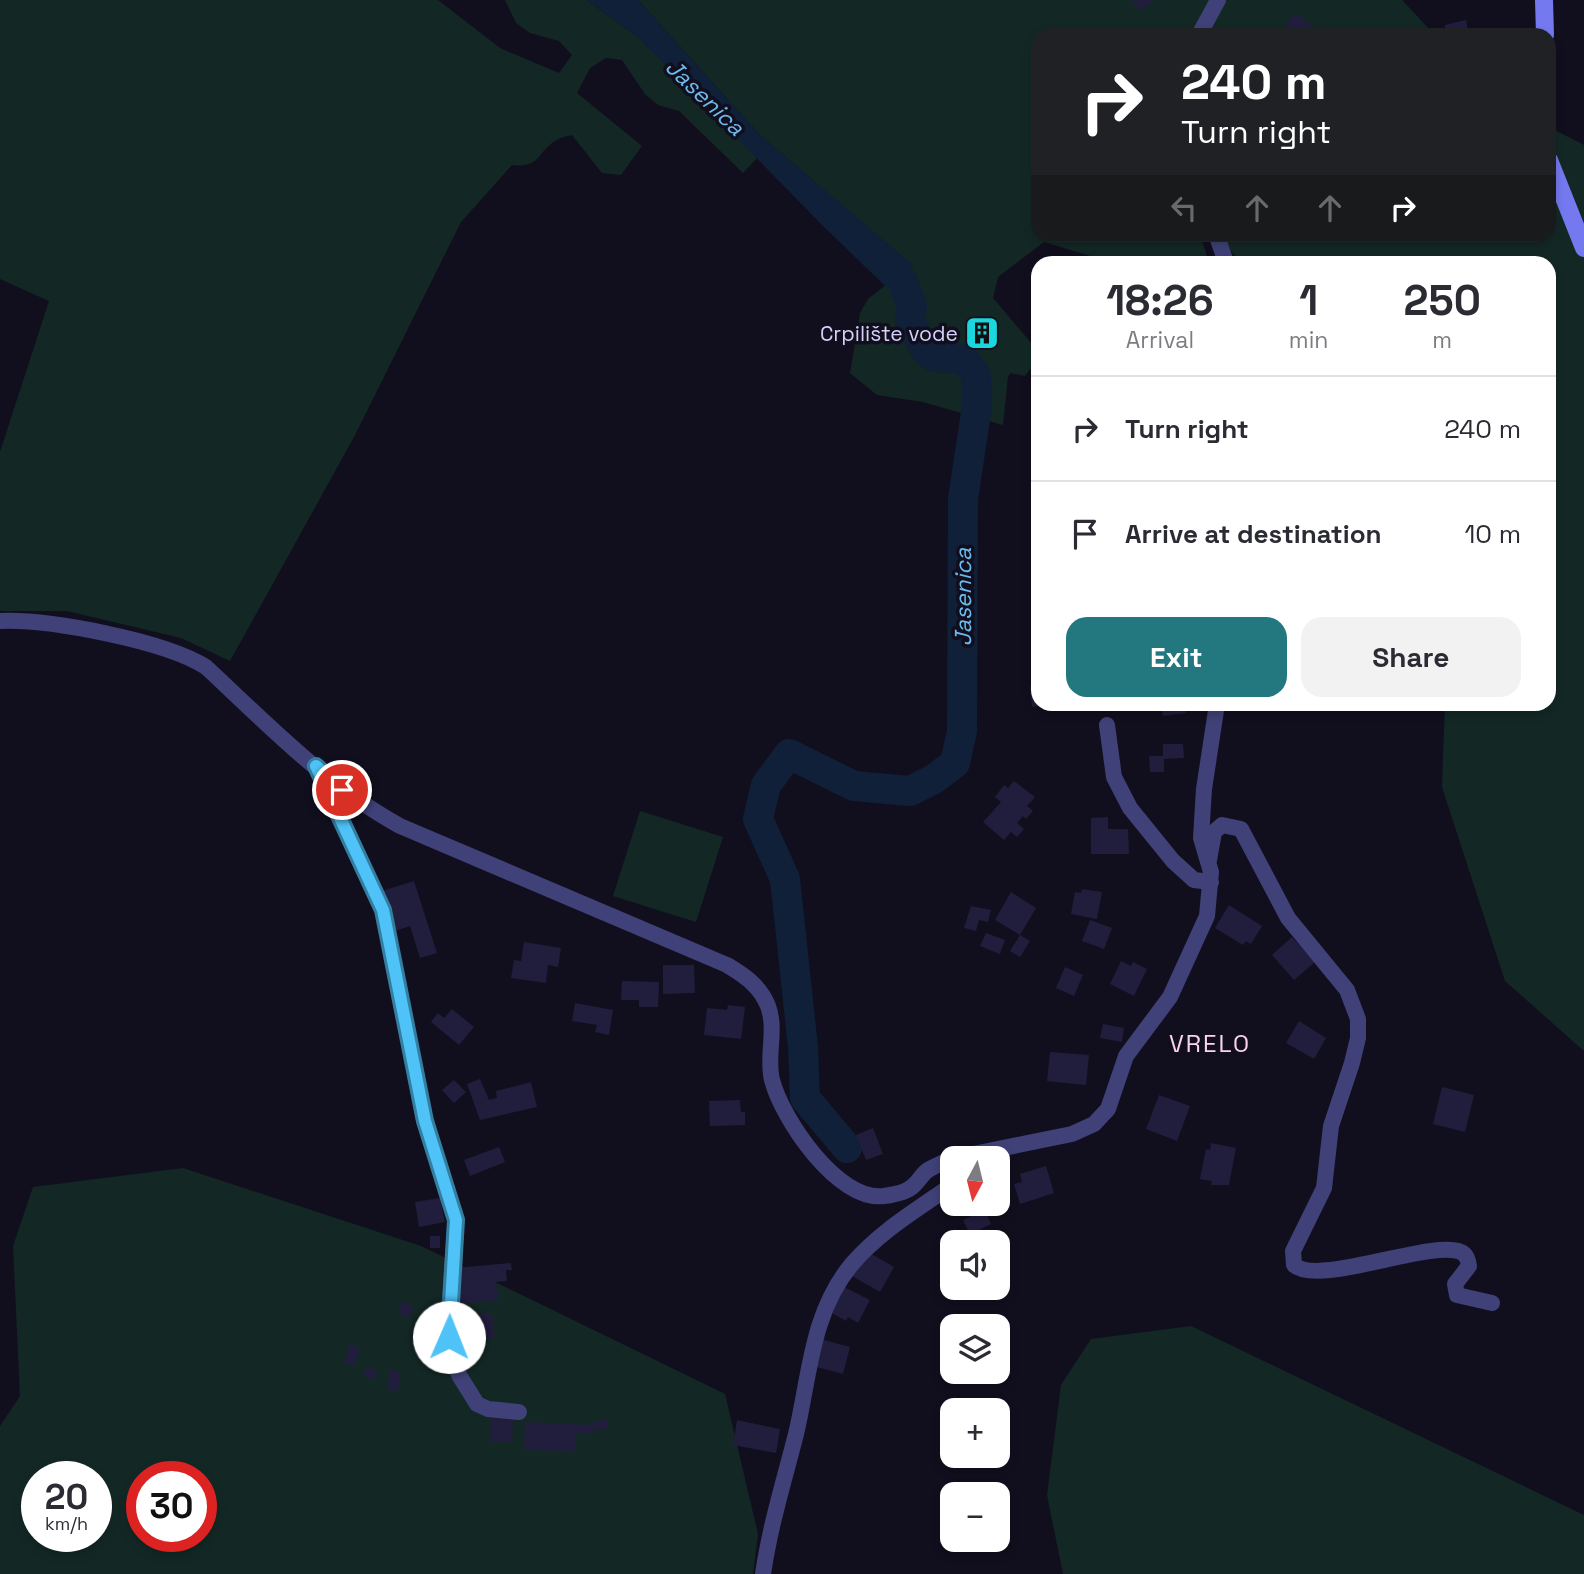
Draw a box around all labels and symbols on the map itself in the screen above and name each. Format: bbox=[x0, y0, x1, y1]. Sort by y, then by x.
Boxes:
water label: Jasenica bbox=[659, 52, 751, 143]
building icon: Crpilište vode bbox=[963, 314, 1001, 352]
place label: Crpilište vode bbox=[820, 320, 958, 347]
water label: Jasenica bbox=[948, 547, 978, 646]
pin bbox=[312, 760, 372, 820]
district label: VRELO bbox=[1169, 1028, 1251, 1059]
north arrow bbox=[940, 1146, 1010, 1216]
position arrow bbox=[412, 1300, 486, 1374]
speed limit sign: 30 bbox=[126, 1461, 217, 1552]

